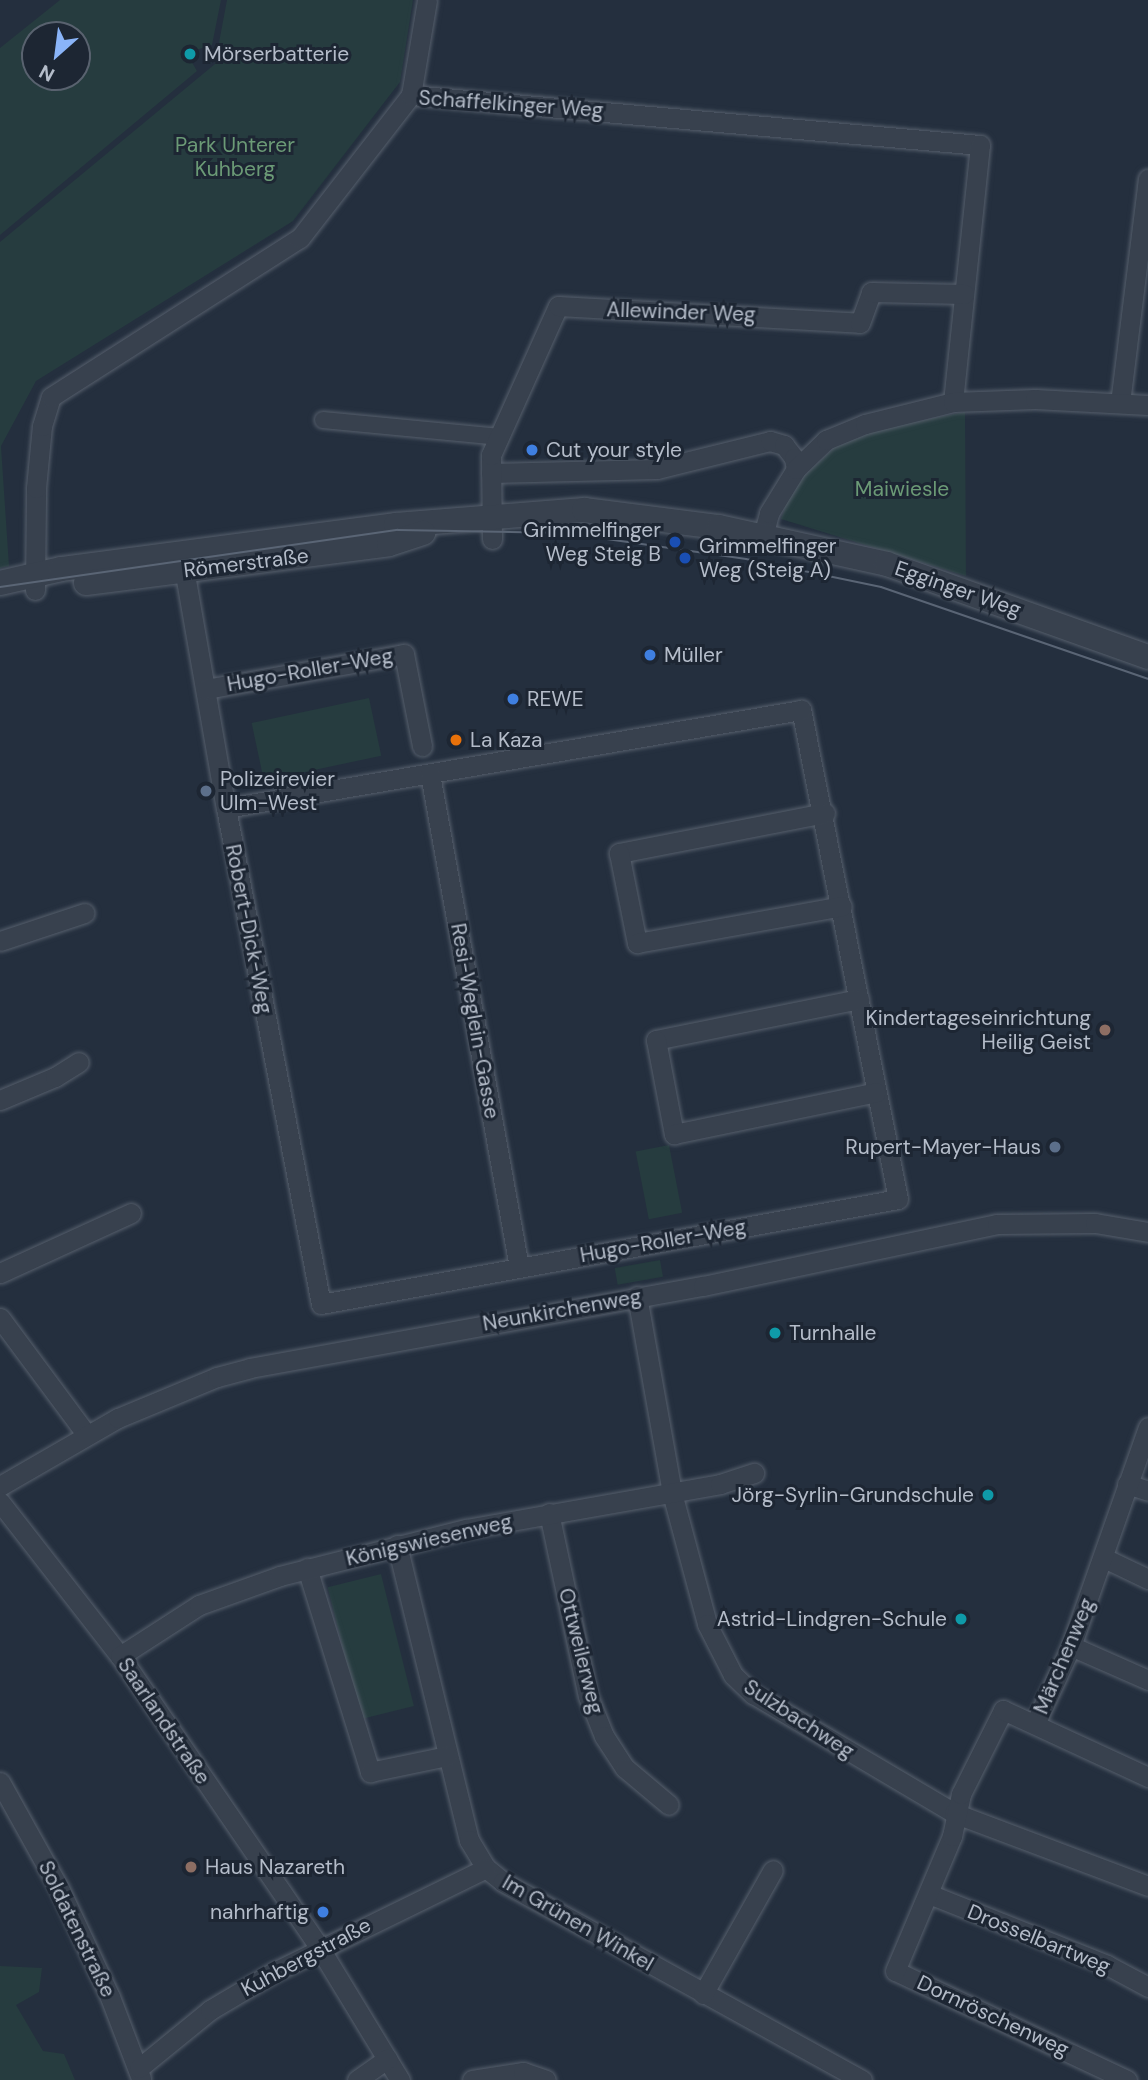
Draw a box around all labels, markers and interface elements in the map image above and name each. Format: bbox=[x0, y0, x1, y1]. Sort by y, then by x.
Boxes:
north arrow bbox=[21, 21, 91, 91]
place label: Mörserbatterie bbox=[204, 41, 349, 67]
marker: Mörserbatterie bbox=[182, 46, 198, 62]
text: N bbox=[35, 59, 59, 88]
street label: Schaffelkinger Weg bbox=[418, 85, 604, 123]
park label: Park Unterer Kuhberg bbox=[175, 132, 295, 182]
street label: Allewinder Weg bbox=[606, 297, 756, 327]
place label: Cut your style bbox=[546, 437, 682, 463]
marker: Cut your style bbox=[524, 442, 540, 458]
park label: Maiwiesle bbox=[855, 476, 949, 502]
place label: Grimmelfinger Weg Steig B bbox=[523, 517, 661, 567]
place label: Grimmelfinger Weg (Steig A) bbox=[699, 533, 837, 583]
marker: Grimmelfinger Weg Steig B bbox=[667, 534, 683, 550]
street label: Römerstraße bbox=[182, 543, 310, 583]
marker: Grimmelfinger Weg (Steig A) bbox=[677, 550, 693, 566]
street label: Egginger Weg bbox=[892, 556, 1024, 622]
place label: Müller bbox=[664, 642, 723, 668]
street label: Hugo-Roller-Weg bbox=[225, 643, 395, 697]
marker: Müller bbox=[642, 647, 658, 663]
place label: REWE bbox=[527, 686, 584, 712]
marker: REWE bbox=[505, 691, 521, 707]
place label: La Kaza bbox=[470, 727, 542, 753]
marker: La Kaza bbox=[448, 732, 464, 748]
place label: Polizeirevier Ulm-West bbox=[220, 766, 335, 816]
marker: Polizeirevier Ulm-West bbox=[198, 783, 214, 799]
street label: Robert-Dick-Weg bbox=[220, 842, 278, 1016]
street label: Resi-Weglein-Gasse bbox=[445, 921, 505, 1121]
place label: Kindertageseinrichtung Heilig Geist bbox=[865, 1005, 1091, 1055]
marker: Kindertageseinrichtung Heilig Geist bbox=[1097, 1022, 1113, 1038]
place label: Rupert-Mayer-Haus bbox=[845, 1134, 1041, 1160]
marker: Rupert-Mayer-Haus bbox=[1047, 1139, 1063, 1155]
street label: Hugo-Roller-Weg bbox=[578, 1214, 748, 1268]
street label: Neunkirchenweg bbox=[481, 1284, 643, 1336]
place label: Turnhalle bbox=[789, 1320, 876, 1346]
marker: Turnhalle bbox=[767, 1325, 783, 1341]
place label: Jörg-Syrlin-Grundschule bbox=[731, 1482, 974, 1508]
marker: Jörg-Syrlin-Grundschule bbox=[980, 1487, 996, 1503]
street label: Königswiesenweg bbox=[343, 1509, 515, 1571]
street label: Ottweilerweg bbox=[553, 1585, 609, 1717]
street label: Märchenweg bbox=[1028, 1594, 1100, 1718]
place label: Astrid-Lindgren-Schule bbox=[717, 1606, 947, 1632]
marker: Astrid-Lindgren-Schule bbox=[953, 1611, 969, 1627]
street label: Saarlandstraße bbox=[112, 1653, 216, 1789]
street label: Sulzbachweg bbox=[739, 1674, 859, 1764]
place label: Haus Nazareth bbox=[205, 1854, 345, 1880]
street label: Soldatenstraße bbox=[33, 1857, 121, 2001]
marker: Haus Nazareth bbox=[183, 1859, 199, 1875]
street label: Im Grünen Winkel bbox=[498, 1869, 658, 1977]
place label: nahrhaftig bbox=[210, 1899, 309, 1925]
street label: Drosselbartweg bbox=[964, 1899, 1114, 1979]
marker: nahrhaftig bbox=[315, 1904, 331, 1920]
street label: Kuhbergstraße bbox=[237, 1912, 375, 2002]
street label: Dornröschenweg bbox=[913, 1970, 1073, 2062]

